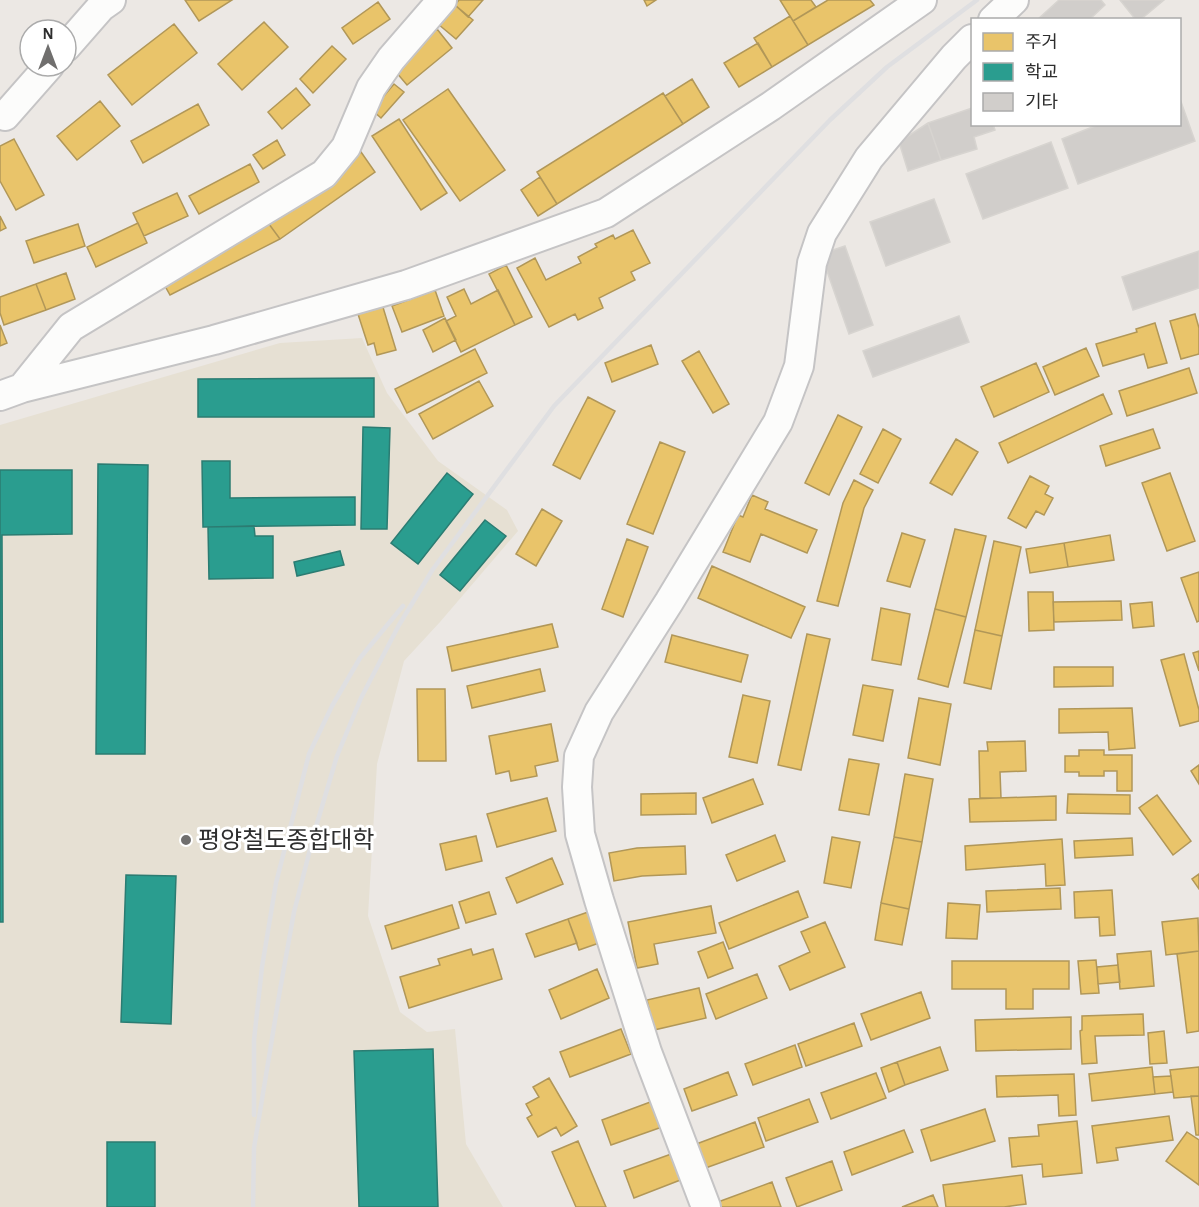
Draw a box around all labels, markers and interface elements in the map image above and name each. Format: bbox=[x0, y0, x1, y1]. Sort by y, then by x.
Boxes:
north arrow bbox=[18, 18, 78, 78]
legend bbox=[971, 18, 1181, 126]
text: N bbox=[42, 26, 54, 42]
text: 주거 bbox=[1025, 33, 1058, 52]
text: 학교 bbox=[1025, 63, 1058, 82]
text: 기타 bbox=[1025, 92, 1059, 112]
place label: 평양철도종합대학 bbox=[198, 827, 375, 853]
marker: 평양철도종합대학 bbox=[179, 833, 193, 847]

